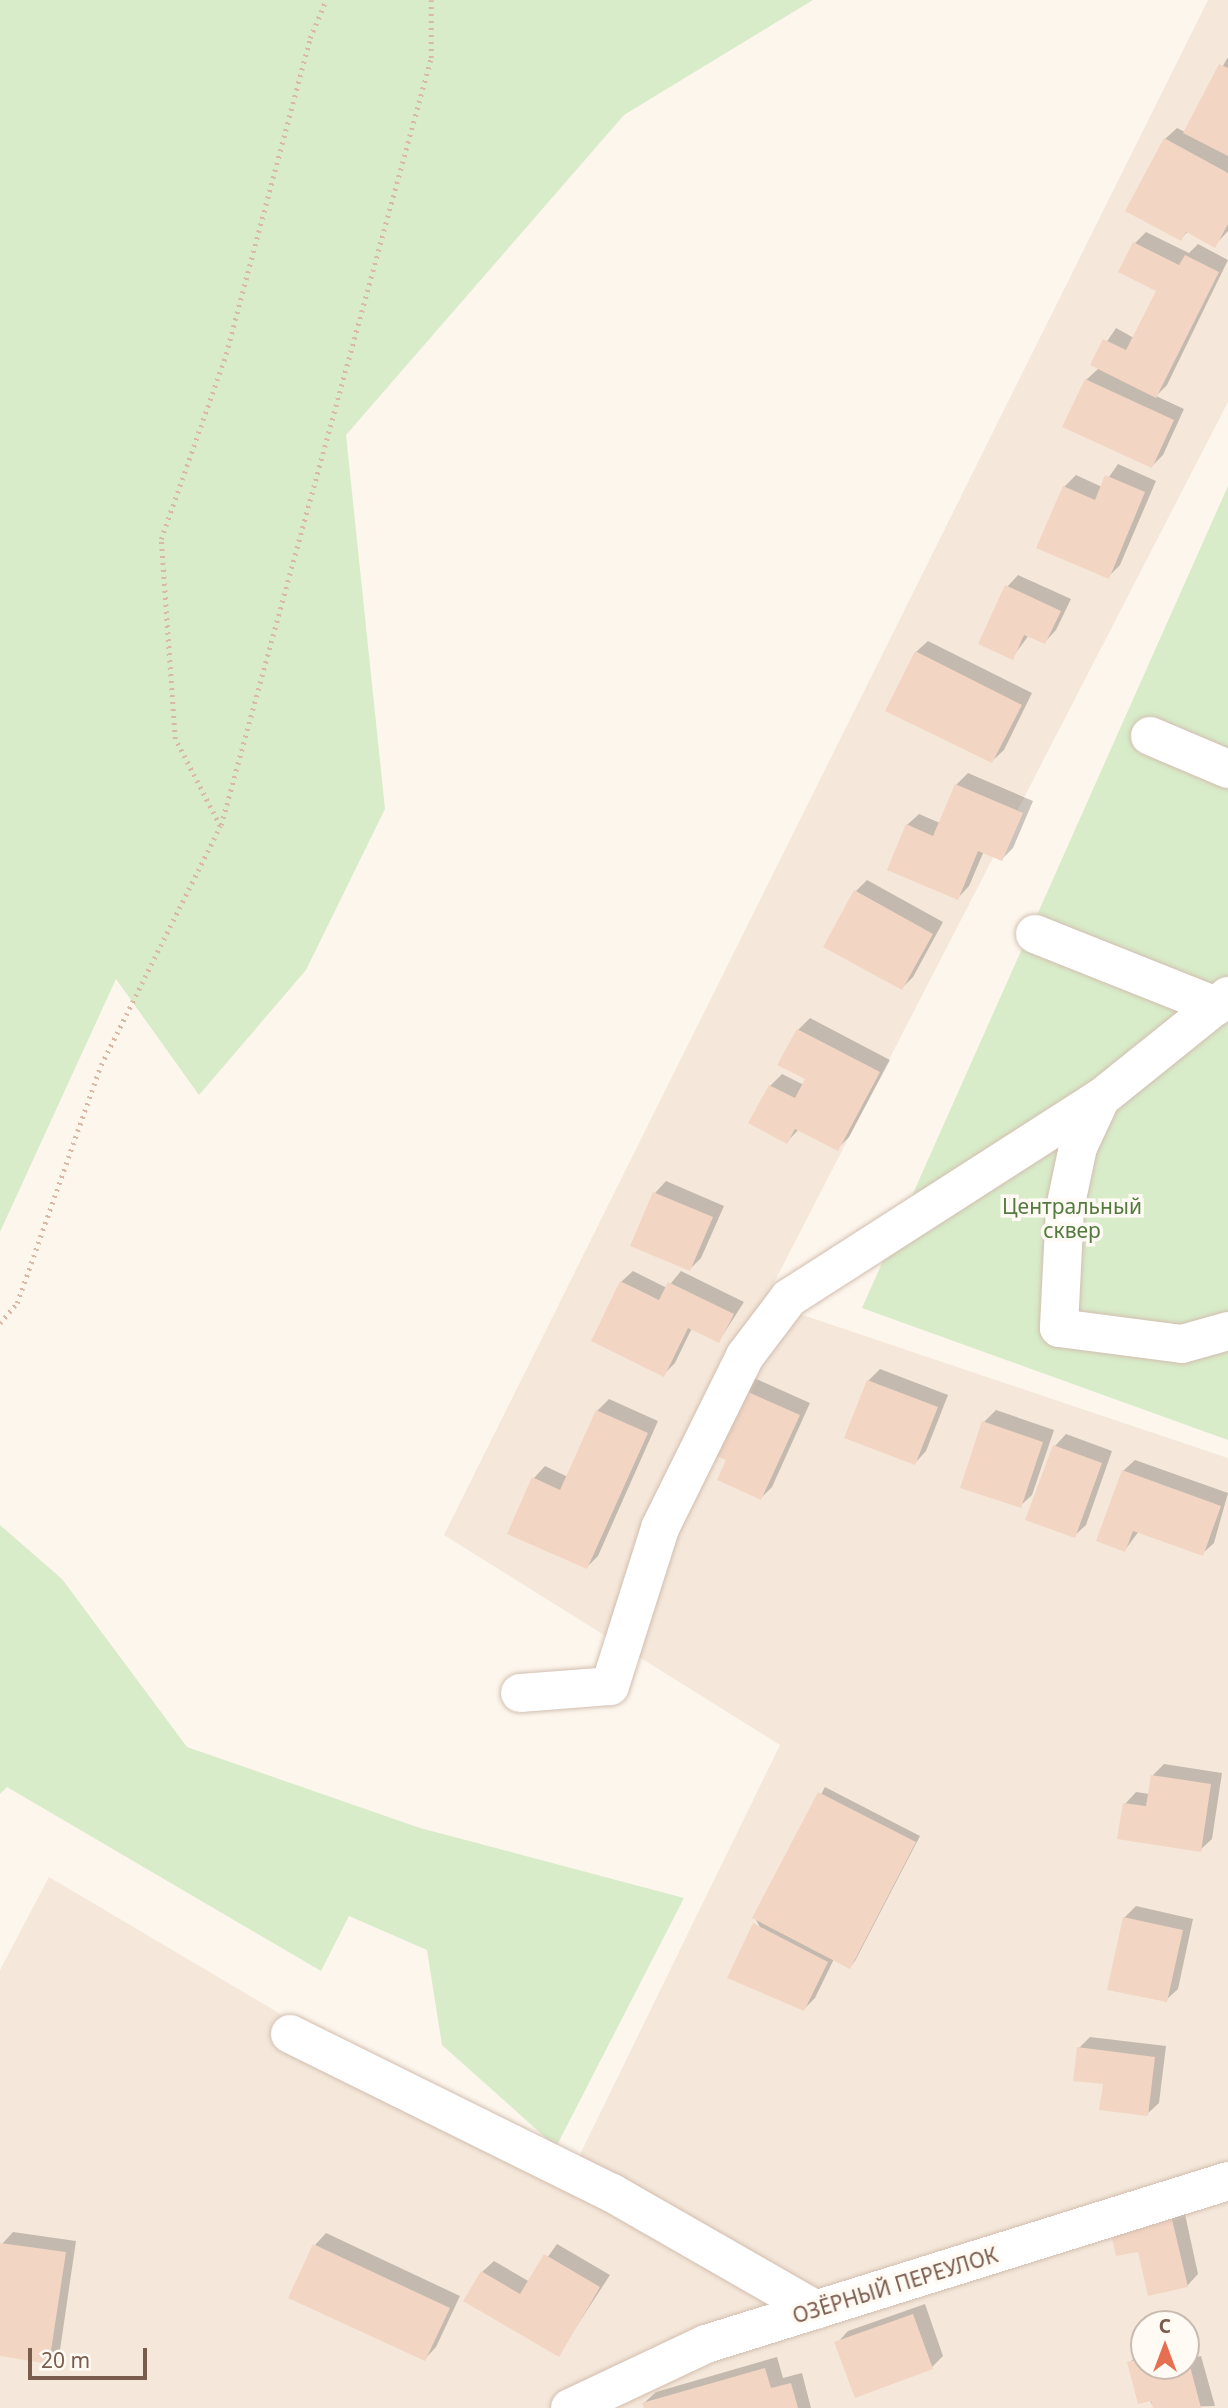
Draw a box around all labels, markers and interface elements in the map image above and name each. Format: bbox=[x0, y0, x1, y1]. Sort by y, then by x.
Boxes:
park label: Центральный сквер bbox=[1002, 1193, 1142, 1243]
street label: ОЗЁРНЫЙ ПЕРЕУЛОК bbox=[789, 2242, 1001, 2328]
north arrow bbox=[1130, 2310, 1200, 2380]
text: С bbox=[1159, 2313, 1171, 2339]
scale bar bbox=[32, 2334, 150, 2378]
text: 20 m bbox=[41, 2346, 90, 2374]

